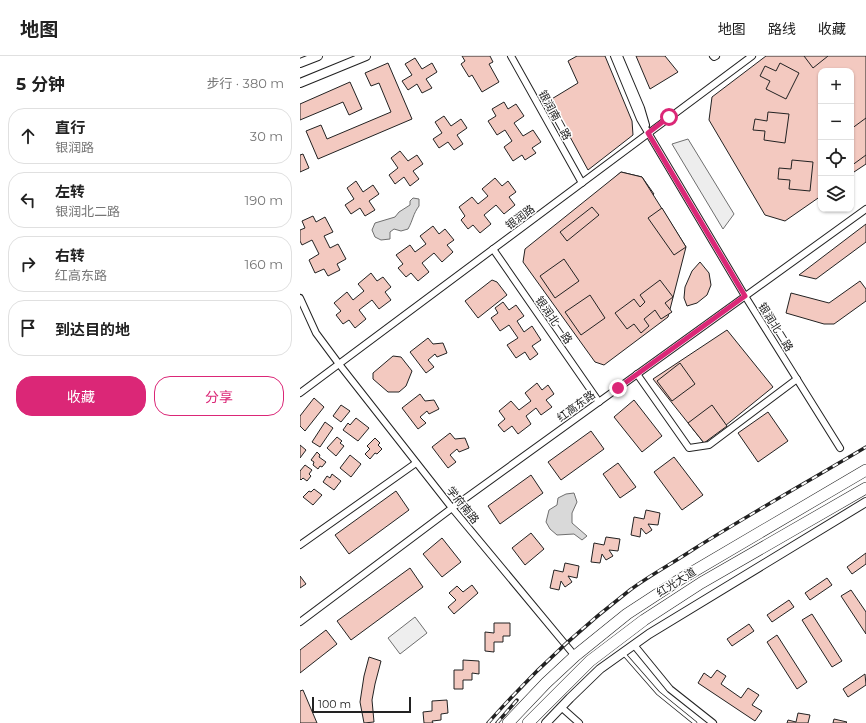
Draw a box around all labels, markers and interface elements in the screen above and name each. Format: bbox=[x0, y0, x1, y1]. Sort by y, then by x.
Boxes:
text: 地图 bbox=[20, 18, 58, 41]
text: 地图 bbox=[718, 20, 746, 38]
text: 路线 bbox=[768, 20, 796, 38]
text: 收藏 bbox=[818, 20, 846, 38]
map controls bbox=[818, 68, 854, 212]
button: + bbox=[818, 68, 854, 104]
text: 5 分钟 bbox=[16, 74, 65, 94]
text: 步行 · 380 m bbox=[206, 75, 284, 91]
street label: 银润南二路 bbox=[536, 88, 574, 142]
button: − bbox=[818, 104, 854, 140]
route start bbox=[660, 108, 678, 126]
text: 直行 bbox=[55, 118, 85, 137]
icon: ahead bbox=[17, 125, 39, 147]
text: 30 m bbox=[250, 128, 283, 144]
text: 银润路 bbox=[55, 139, 94, 155]
button: locate bbox=[818, 140, 854, 176]
button: layers bbox=[818, 176, 854, 212]
text: 左转 bbox=[55, 182, 85, 201]
icon: left bbox=[17, 189, 39, 211]
text: 190 m bbox=[245, 192, 283, 208]
street label: 银润路 bbox=[503, 201, 537, 233]
text: 银润北二路 bbox=[55, 203, 120, 219]
text: 右转 bbox=[55, 246, 85, 265]
icon: right bbox=[17, 253, 39, 275]
text: 160 m bbox=[245, 256, 283, 272]
text: 红高东路 bbox=[55, 267, 107, 283]
street label: 银润北一路 bbox=[532, 293, 576, 347]
street label: 银润北二路 bbox=[755, 300, 797, 354]
icon: arrive bbox=[17, 317, 39, 339]
text: 到达目的地 bbox=[55, 320, 130, 339]
button: 收藏 bbox=[16, 376, 146, 416]
button: 分享 bbox=[154, 376, 284, 416]
route end bbox=[609, 379, 627, 397]
street label: 红高东路 bbox=[554, 387, 598, 425]
street label: 学府南路 bbox=[444, 483, 482, 527]
street label: 红光大道 bbox=[654, 564, 698, 600]
scale bar bbox=[312, 695, 411, 714]
text: 100 m bbox=[318, 697, 351, 711]

